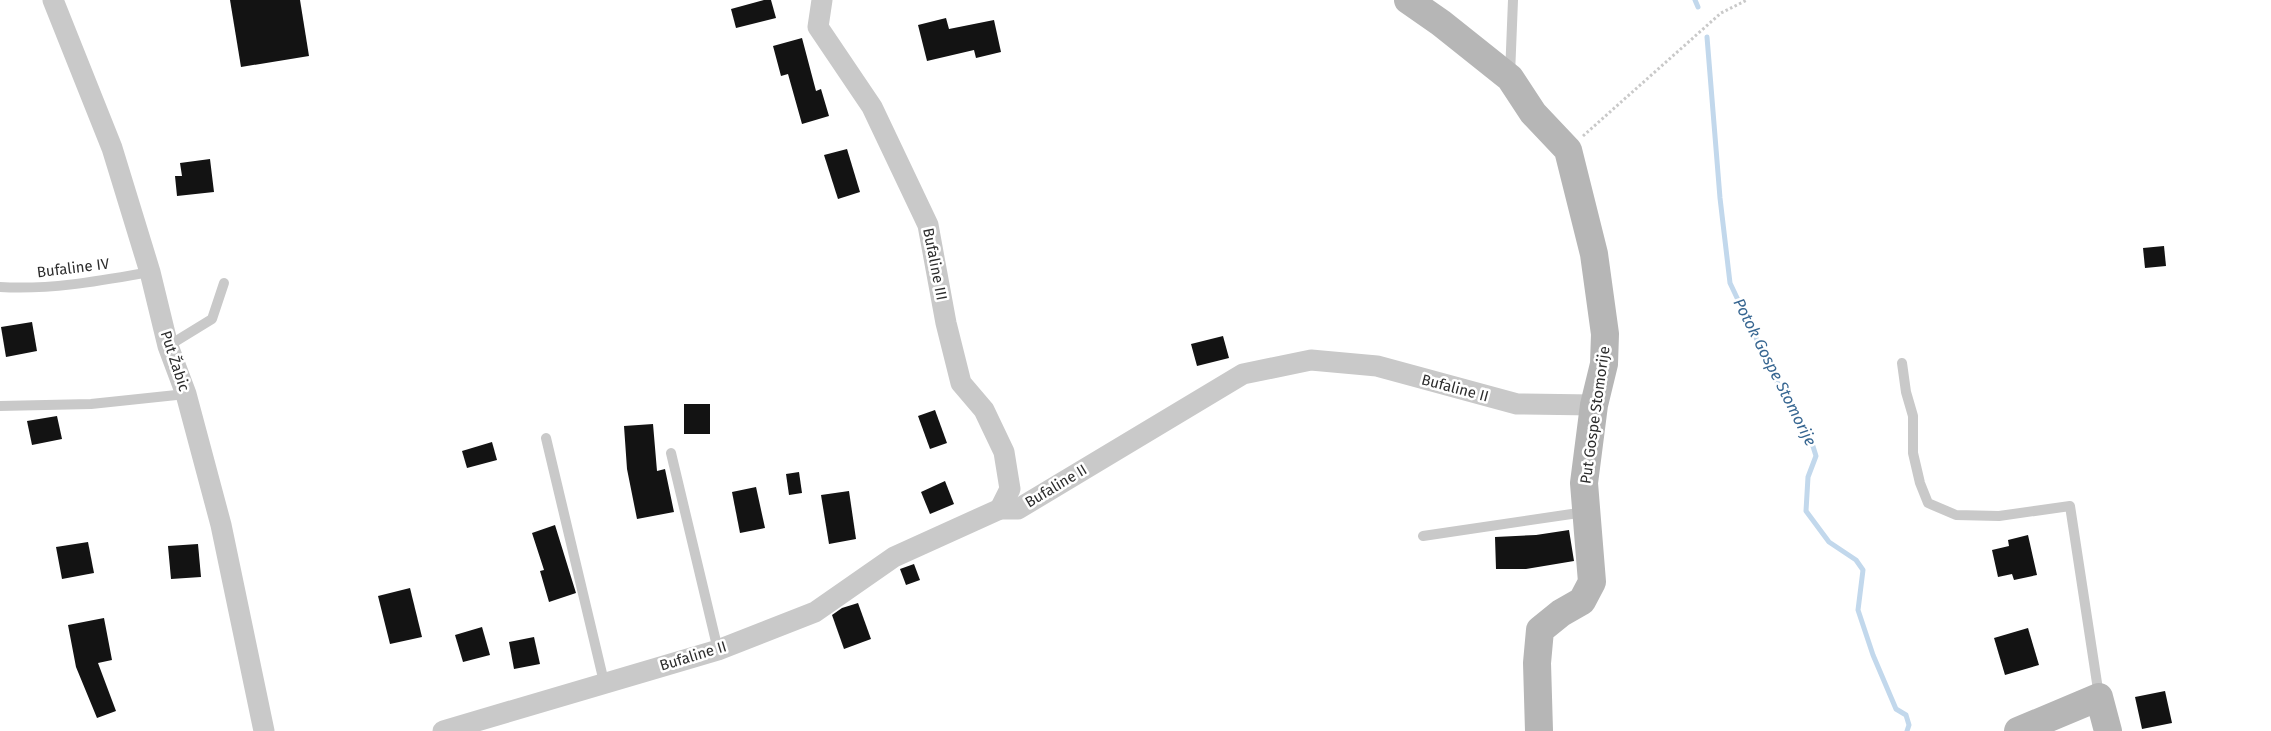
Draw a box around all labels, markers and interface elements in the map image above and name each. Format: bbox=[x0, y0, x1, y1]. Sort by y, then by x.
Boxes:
street label: Bufaline III bbox=[919, 226, 951, 302]
street label: Bufaline IV bbox=[36, 255, 111, 281]
water label: Potok Gospe Stomorije bbox=[1730, 295, 1820, 449]
street label: Put Žabic bbox=[157, 328, 193, 394]
street label: Put Gospe Stomorije bbox=[1576, 345, 1614, 485]
street label: Bufaline II bbox=[1419, 370, 1491, 406]
street label: Bufaline II bbox=[1022, 461, 1090, 511]
street label: Bufaline II bbox=[657, 637, 729, 675]

